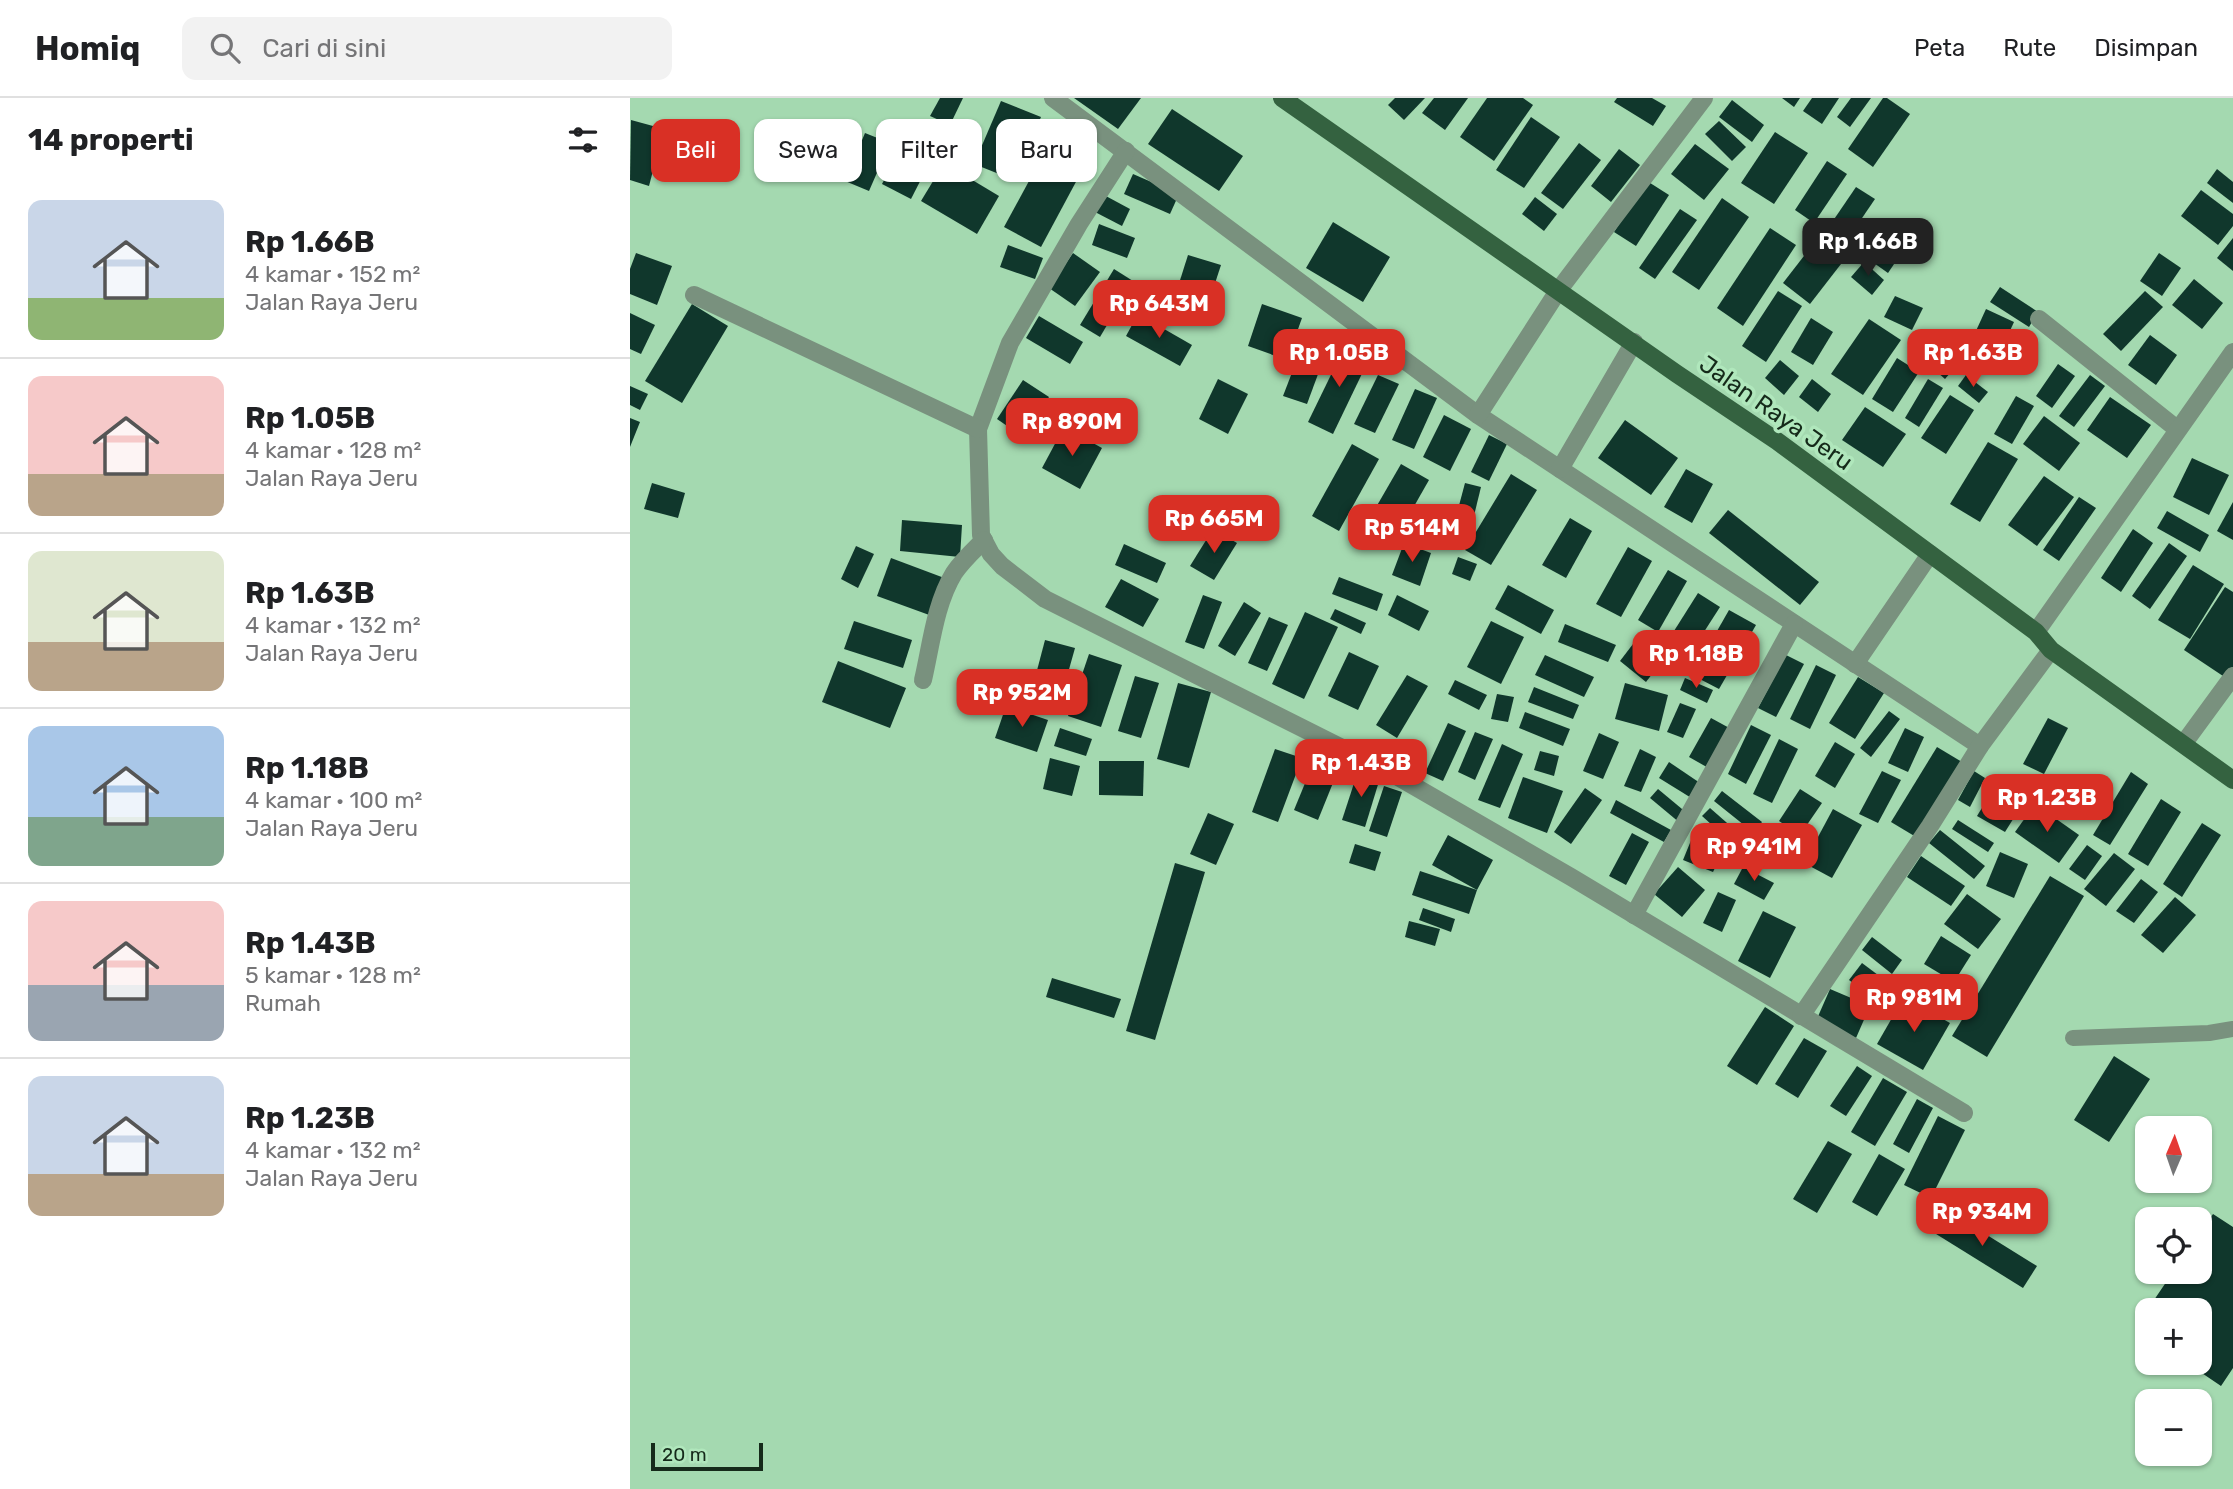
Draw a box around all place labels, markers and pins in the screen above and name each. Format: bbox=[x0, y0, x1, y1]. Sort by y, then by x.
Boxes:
pin: Rp 1.66B bbox=[1796, 218, 1940, 278]
pin: Rp 643M bbox=[1094, 280, 1224, 340]
pin: Rp 1.05B bbox=[1267, 330, 1411, 389]
pin: Rp 1.63B bbox=[1901, 330, 2045, 389]
pin: Rp 890M bbox=[1007, 398, 1137, 458]
pin: Rp 665M bbox=[1149, 496, 1279, 555]
pin: Rp 514M bbox=[1347, 504, 1477, 564]
pin: Rp 1.18B bbox=[1624, 630, 1768, 690]
pin: Rp 952M bbox=[957, 670, 1087, 729]
pin: Rp 1.43B bbox=[1289, 740, 1433, 799]
pin: Rp 1.23B bbox=[1975, 774, 2119, 834]
pin: Rp 941M bbox=[1689, 824, 1819, 883]
pin: Rp 981M bbox=[1849, 974, 1979, 1034]
pin: Rp 934M bbox=[1917, 1188, 2047, 1248]

